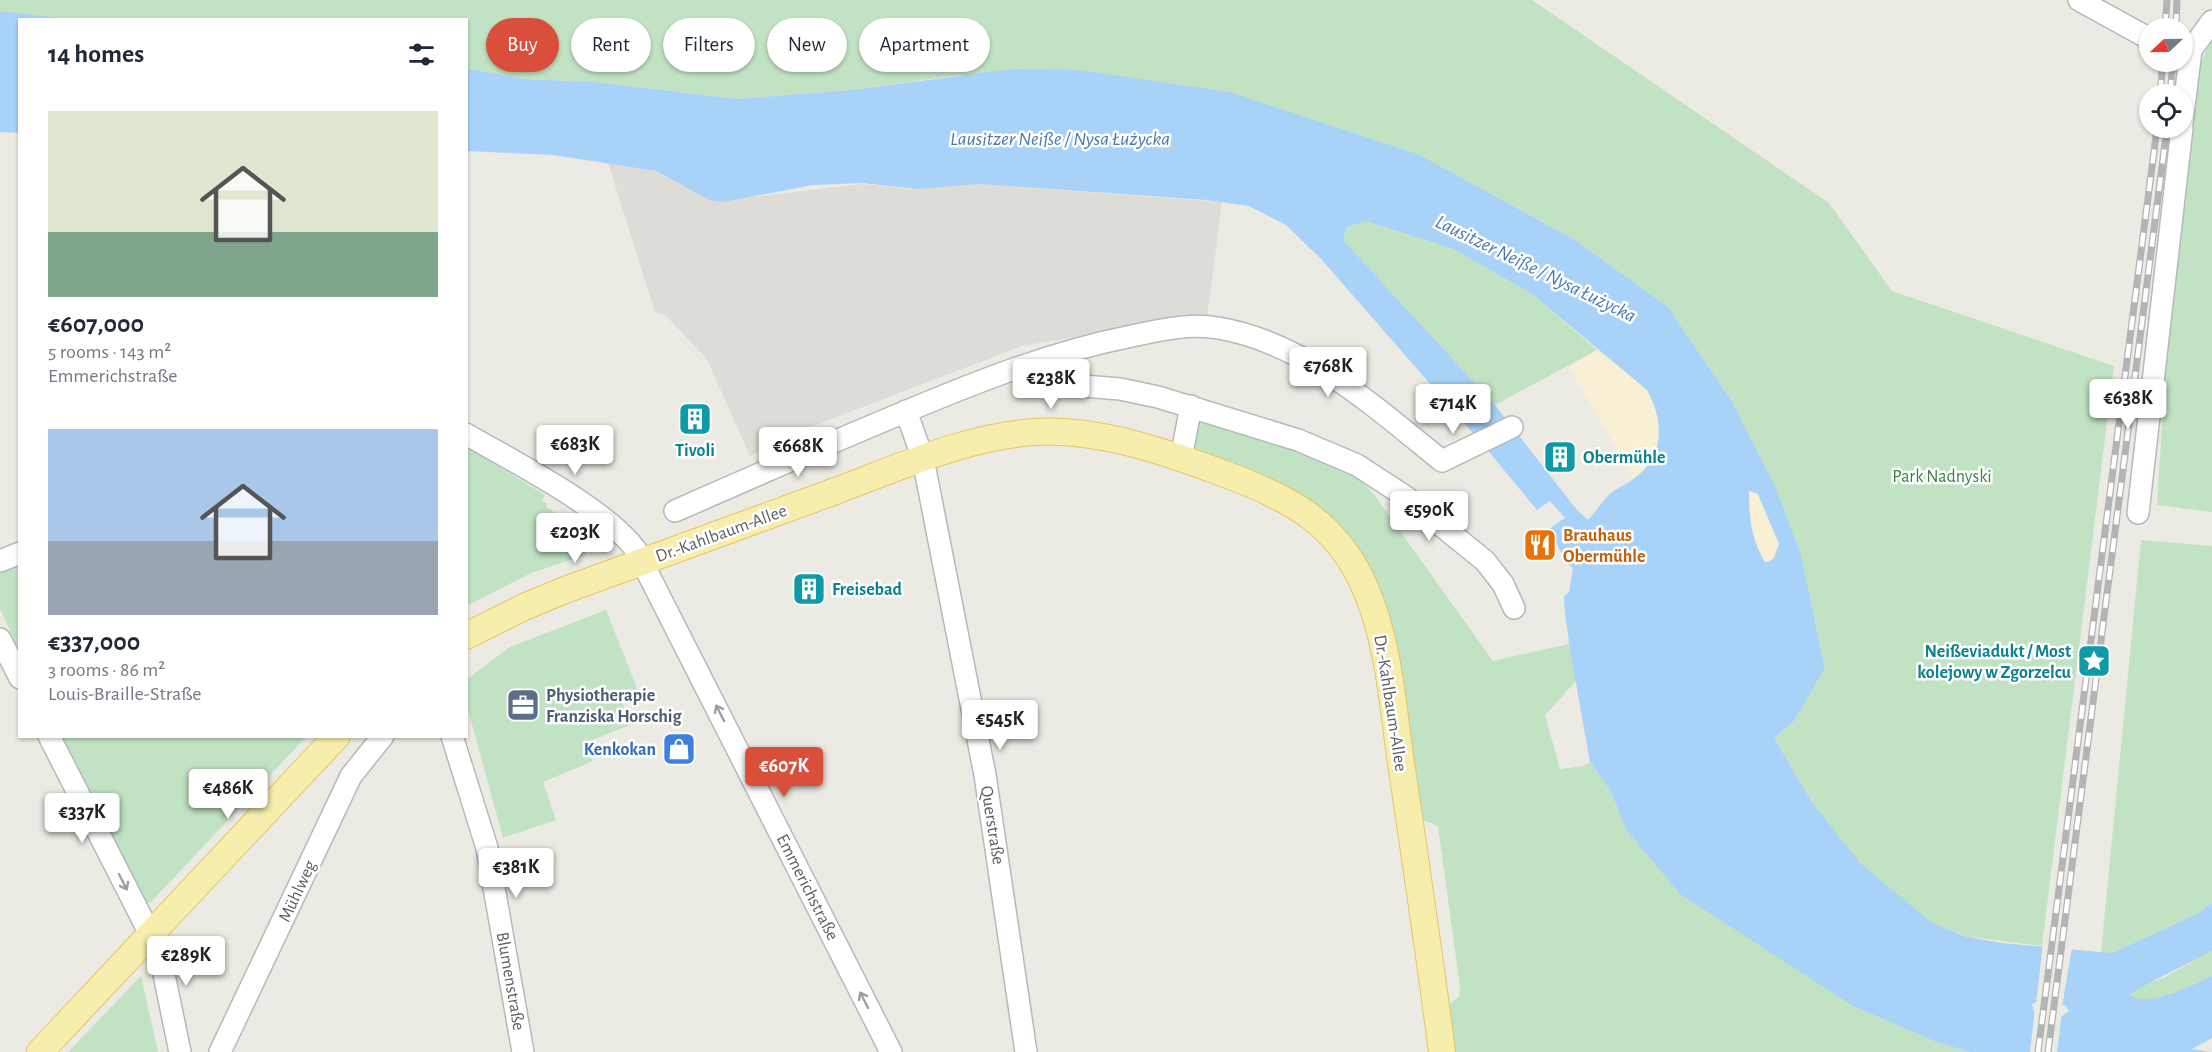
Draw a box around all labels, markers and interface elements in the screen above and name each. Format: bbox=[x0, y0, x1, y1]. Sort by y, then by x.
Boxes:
chip: Buy bbox=[486, 18, 559, 72]
chip: Rent bbox=[571, 18, 651, 72]
chip: Filters bbox=[663, 18, 755, 72]
chip: New bbox=[767, 18, 847, 72]
chip: Apartment bbox=[859, 18, 990, 72]
north arrow bbox=[2139, 18, 2193, 72]
map controls bbox=[2139, 18, 2193, 138]
icon: filters bbox=[405, 38, 438, 71]
text: 14 homes bbox=[48, 41, 144, 67]
button: locate bbox=[2139, 84, 2193, 138]
water label: Lausitzer Neiße / Nysa Łużycka bbox=[950, 129, 1170, 149]
icon: home bbox=[189, 150, 297, 258]
water label: Lausitzer Neiße / Nysa Łużycka bbox=[1432, 212, 1639, 326]
text: €607,000 bbox=[48, 311, 144, 337]
text: 5 rooms · 143 m² bbox=[48, 342, 171, 362]
pin: €768K bbox=[1286, 347, 1370, 398]
text: €768K bbox=[1303, 356, 1353, 376]
pin: €238K bbox=[1009, 359, 1093, 410]
text: Emmerichstraße bbox=[48, 366, 177, 386]
text: €238K bbox=[1027, 368, 1075, 388]
pin: €638K bbox=[2086, 379, 2170, 430]
pin: €714K bbox=[1411, 384, 1495, 435]
text: €638K bbox=[2103, 388, 2153, 408]
text: €714K bbox=[1430, 393, 1476, 413]
building icon: Tivoli bbox=[677, 401, 713, 437]
pin: €683K bbox=[533, 425, 617, 476]
pin: €668K bbox=[756, 427, 840, 478]
text: €683K bbox=[550, 434, 600, 454]
text: €668K bbox=[773, 436, 823, 456]
building icon: Obermühle bbox=[1542, 439, 1578, 475]
place label: Tivoli bbox=[675, 442, 715, 460]
place label: Obermühle bbox=[1583, 449, 1666, 467]
icon: home bbox=[189, 468, 297, 576]
park label: Park Nadnyski bbox=[1892, 468, 1992, 486]
pin: €590K bbox=[1387, 491, 1471, 542]
text: €590K bbox=[1404, 500, 1454, 520]
street label: Dr.-Kahlbaum-Allee bbox=[653, 502, 789, 566]
pin: €203K bbox=[533, 513, 617, 564]
text: €203K bbox=[550, 522, 600, 542]
restaurant icon: Brauhaus Obermühle bbox=[1522, 527, 1558, 563]
place label: Brauhaus Obermühle bbox=[1563, 527, 1646, 566]
building icon: Freisebad bbox=[791, 571, 827, 607]
place label: Freisebad bbox=[832, 581, 903, 599]
text: €337,000 bbox=[48, 629, 140, 655]
street label: Dr.-Kahlbaum-Allee bbox=[1370, 633, 1410, 773]
place label: Neißeviadukt / Most kolejowy w Zgorzelcu bbox=[1917, 643, 2072, 682]
place icon: Neißeviadukt / Most kolejowy w Zgorzelcu bbox=[2076, 643, 2112, 679]
text: 3 rooms · 86 m² bbox=[48, 660, 165, 680]
text: Louis-Braille-Straße bbox=[48, 684, 202, 704]
office icon: Physiotherapie Franziska Horschig bbox=[505, 687, 541, 723]
place label: Physiotherapie Franziska Horschig bbox=[546, 687, 682, 726]
pin: €545K bbox=[958, 700, 1042, 751]
one-way arrow bbox=[713, 705, 725, 723]
text: €545K bbox=[976, 709, 1024, 729]
shop icon: Kenkokan bbox=[661, 731, 697, 767]
place label: Kenkokan bbox=[584, 741, 656, 759]
pin: €607K bbox=[742, 747, 826, 798]
text: €607K bbox=[759, 756, 809, 776]
pin: €486K bbox=[186, 769, 270, 820]
text: €486K bbox=[203, 778, 253, 798]
street label: Querstraße bbox=[977, 785, 1007, 866]
pin: €337K bbox=[40, 793, 124, 844]
text: €337K bbox=[59, 802, 105, 822]
street label: Emmerichstraße bbox=[773, 831, 842, 943]
pin: €381K bbox=[474, 848, 558, 899]
text: €381K bbox=[493, 857, 539, 877]
street label: Mühlweg bbox=[276, 858, 320, 925]
one-way arrow bbox=[118, 873, 129, 891]
street label: Blumenstraße bbox=[492, 931, 528, 1032]
pin: €289K bbox=[144, 936, 228, 987]
text: €289K bbox=[161, 945, 211, 965]
one-way arrow bbox=[858, 991, 870, 1009]

